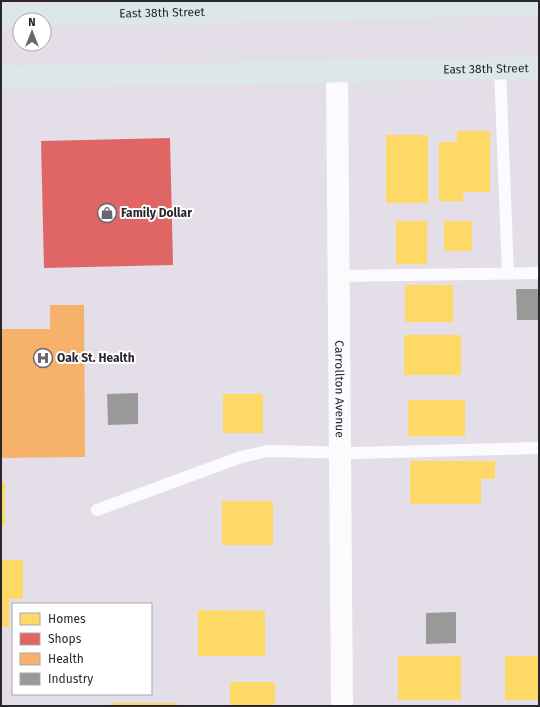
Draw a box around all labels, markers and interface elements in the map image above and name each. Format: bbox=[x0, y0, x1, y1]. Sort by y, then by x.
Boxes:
street label: East 38th Street bbox=[119, 5, 206, 21]
north arrow bbox=[12, 12, 52, 52]
text: N bbox=[28, 16, 36, 29]
street label: East 38th Street bbox=[443, 61, 530, 77]
shop icon: Family Dollar bbox=[96, 202, 118, 224]
place label: Family Dollar bbox=[121, 206, 192, 220]
street label: Carrollton Avenue bbox=[332, 340, 347, 438]
hospital icon: Oak St. Health bbox=[32, 347, 54, 369]
place label: Oak St. Health bbox=[57, 351, 135, 365]
legend bbox=[12, 603, 152, 695]
text: Homes bbox=[48, 612, 86, 626]
text: Shops bbox=[48, 632, 82, 646]
text: Health bbox=[48, 652, 84, 666]
text: Industry bbox=[48, 672, 93, 686]

